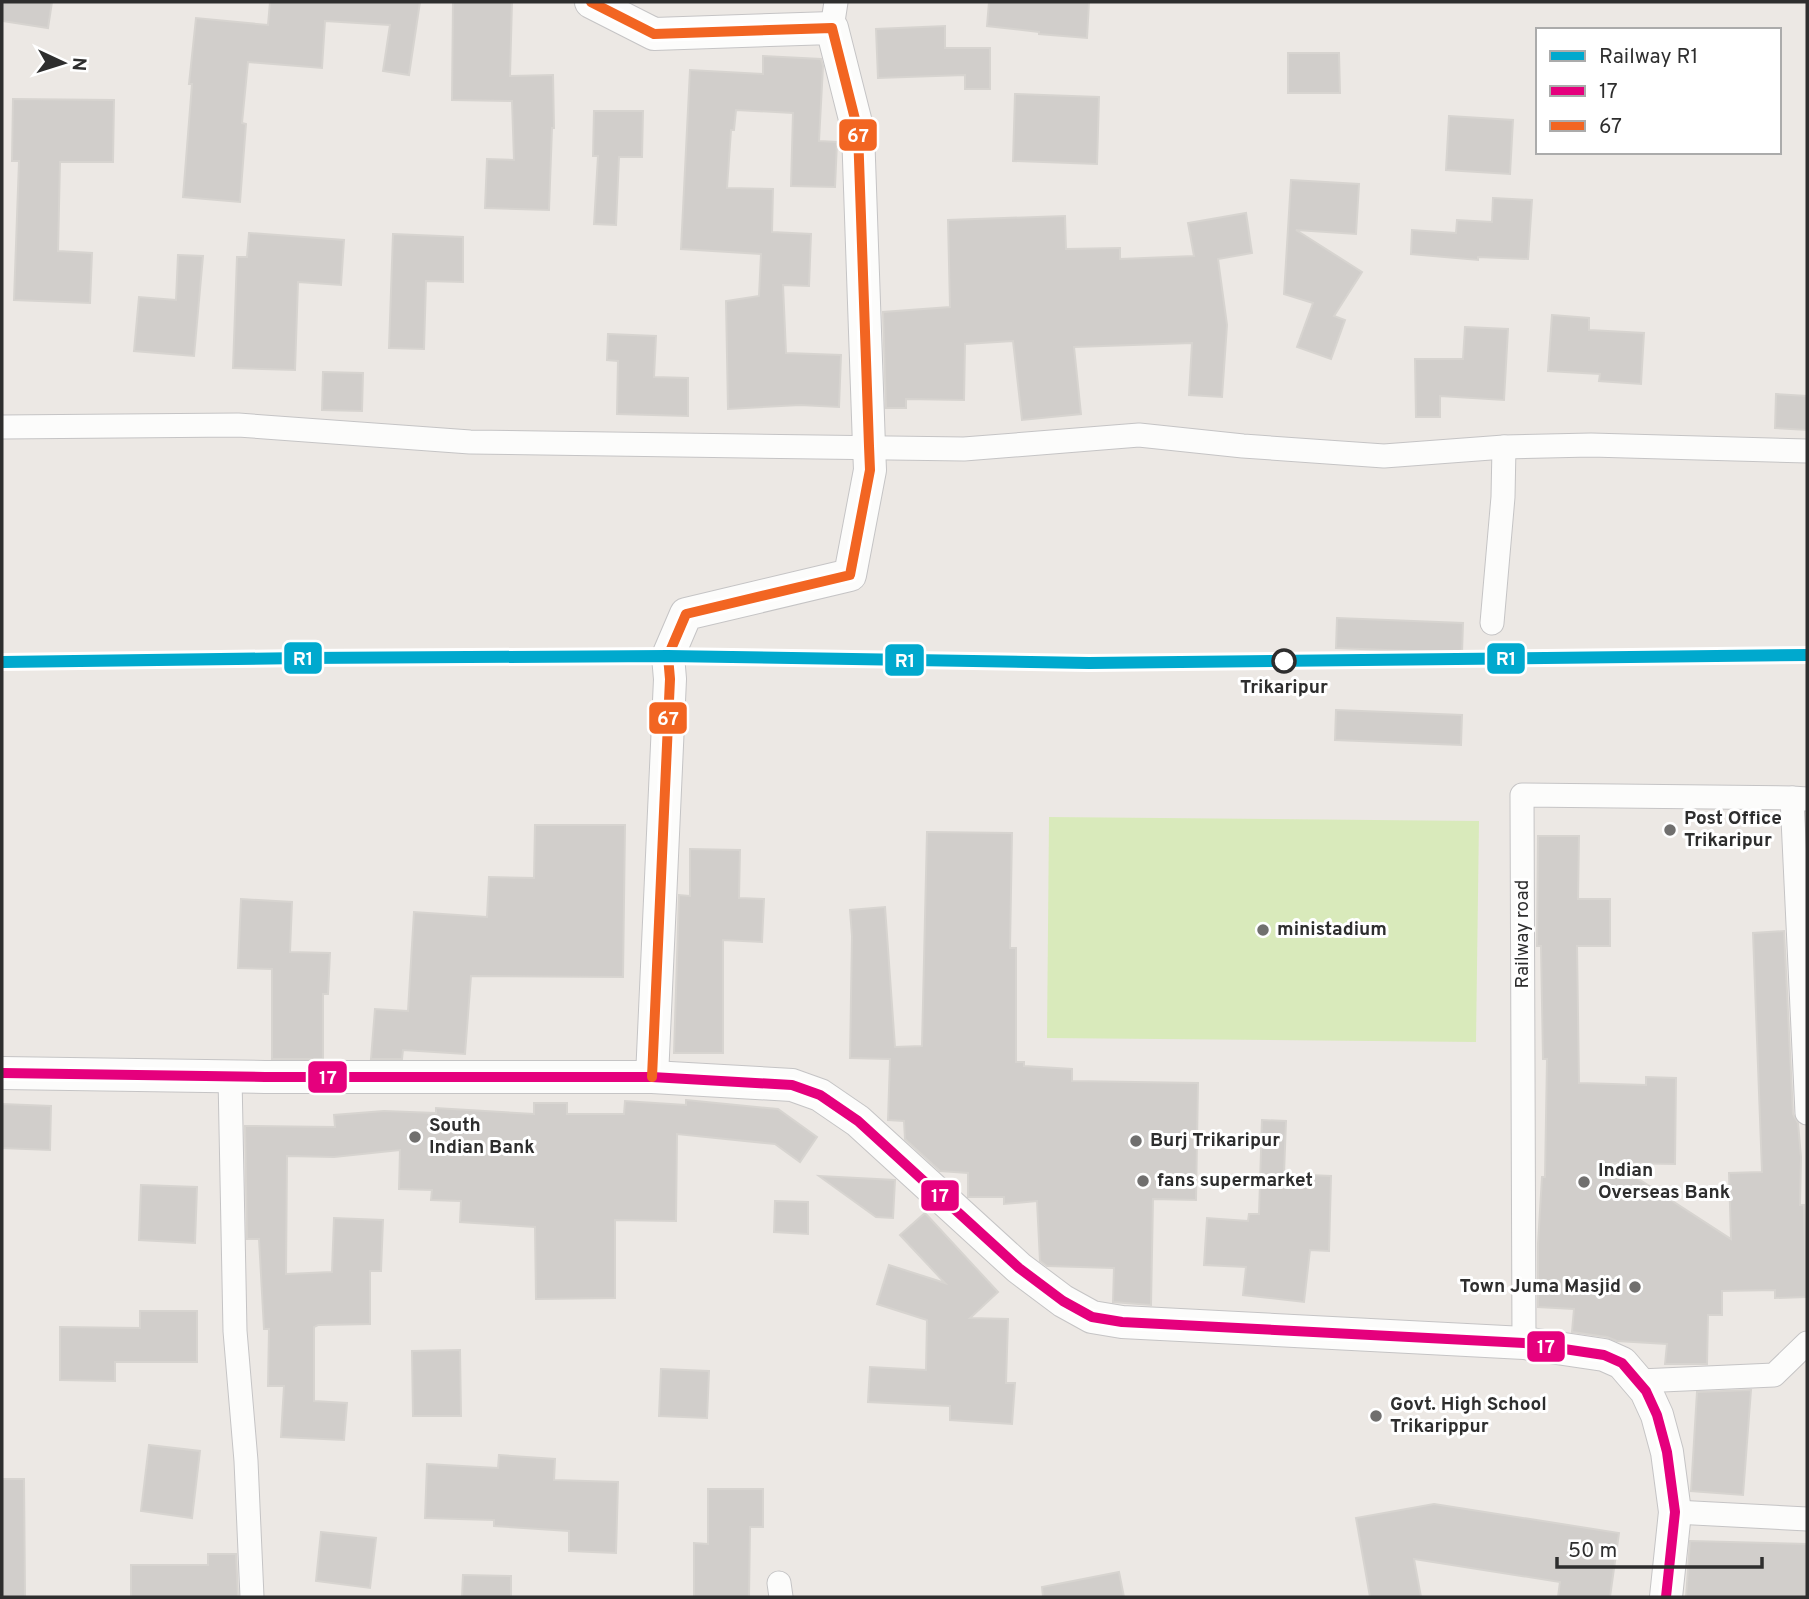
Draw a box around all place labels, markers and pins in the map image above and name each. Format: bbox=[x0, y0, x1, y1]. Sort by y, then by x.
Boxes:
marker: Trikaripur bbox=[1272, 649, 1296, 673]
place label: Trikaripur bbox=[1240, 676, 1328, 700]
place label: Post Office Trikaripur bbox=[1684, 807, 1782, 853]
marker: Post Office Trikaripur bbox=[1662, 822, 1678, 838]
place label: ministadium bbox=[1277, 918, 1387, 942]
marker: ministadium bbox=[1255, 922, 1271, 938]
place label: South Indian Bank bbox=[429, 1114, 535, 1160]
marker: South Indian Bank bbox=[407, 1129, 423, 1145]
place label: Burj Trikaripur bbox=[1150, 1129, 1280, 1153]
marker: Burj Trikaripur bbox=[1128, 1133, 1144, 1149]
place label: Indian Overseas Bank bbox=[1598, 1159, 1731, 1205]
place label: fans supermarket bbox=[1157, 1169, 1313, 1193]
marker: fans supermarket bbox=[1135, 1173, 1151, 1189]
marker: Indian Overseas Bank bbox=[1576, 1174, 1592, 1190]
place label: Town Juma Masjid bbox=[1459, 1275, 1621, 1299]
marker: Town Juma Masjid bbox=[1627, 1279, 1643, 1295]
place label: Govt. High School Trikarippur bbox=[1390, 1393, 1547, 1439]
marker: Govt. High School Trikarippur bbox=[1368, 1408, 1384, 1424]

